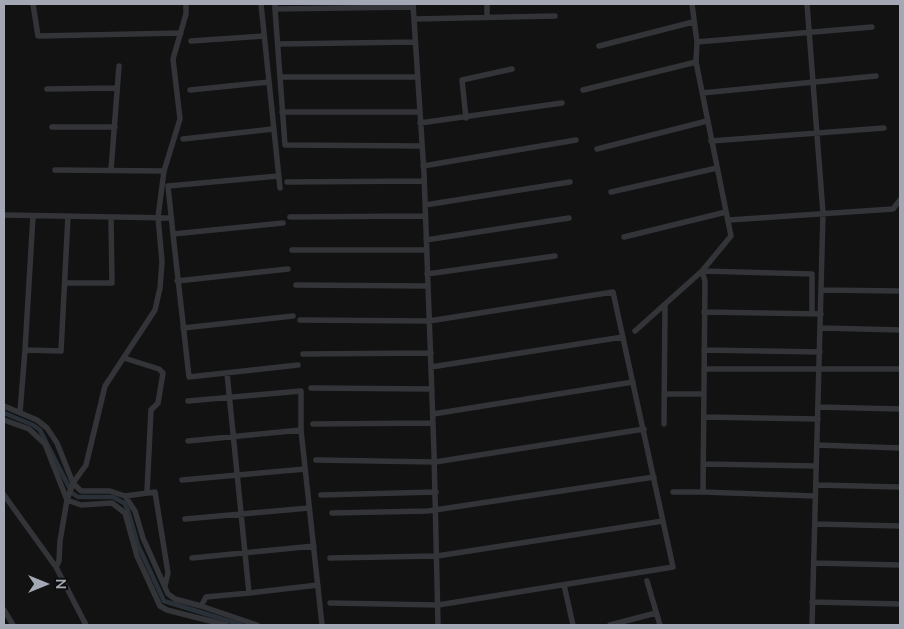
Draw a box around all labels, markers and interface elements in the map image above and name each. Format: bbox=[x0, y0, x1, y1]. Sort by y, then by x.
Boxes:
north arrow bbox=[20, 559, 70, 609]
text: N bbox=[51, 579, 70, 589]

